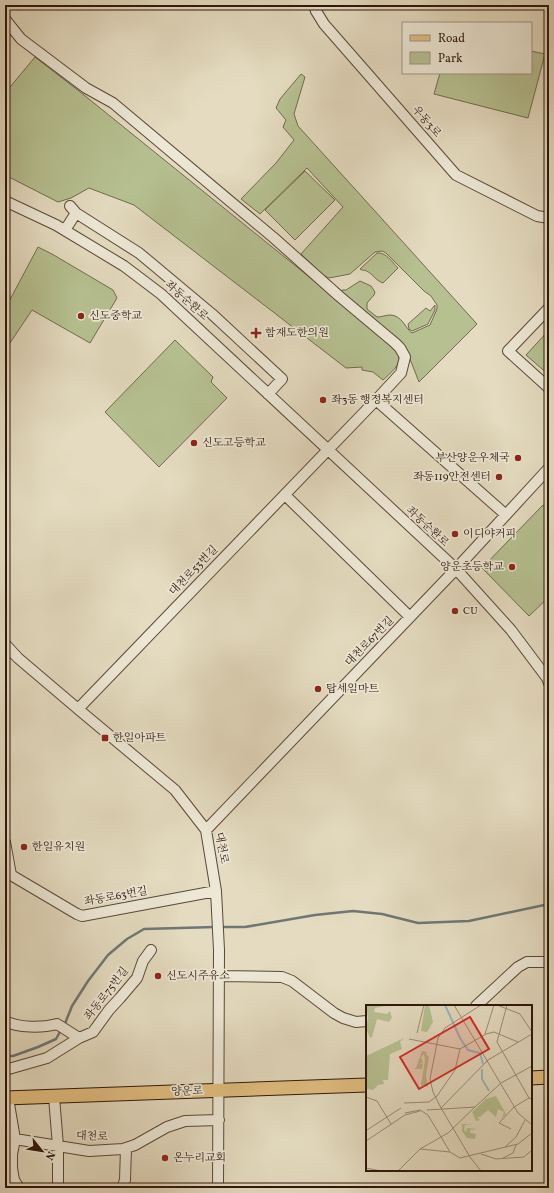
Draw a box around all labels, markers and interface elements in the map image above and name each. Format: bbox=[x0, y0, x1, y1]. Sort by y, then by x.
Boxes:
legend bbox=[402, 22, 532, 74]
text: Road bbox=[438, 31, 465, 47]
text: Park bbox=[438, 51, 463, 67]
street label: 우동3로 bbox=[408, 103, 444, 141]
street label: 좌동순환로 bbox=[161, 278, 211, 325]
place label: 신도중학교 bbox=[89, 309, 143, 324]
marker: 신도중학교 bbox=[76, 311, 86, 321]
place label: 함재도한의원 bbox=[265, 326, 329, 341]
marker: 함재도한의원 bbox=[250, 327, 262, 339]
place label: 좌3동 행정복지센터 bbox=[331, 393, 424, 408]
marker: 좌3동 행정복지센터 bbox=[318, 395, 328, 405]
place label: 신도고등학교 bbox=[202, 436, 266, 451]
marker: 신도고등학교 bbox=[189, 438, 199, 448]
place label: 부산양운우체국 bbox=[436, 451, 510, 466]
marker: 부산양운우체국 bbox=[513, 453, 523, 463]
place label: 좌동119안전센터 bbox=[413, 470, 491, 485]
marker: 좌동119안전센터 bbox=[494, 472, 504, 482]
street label: 좌동순환로 bbox=[402, 503, 452, 551]
place label: 이디야커피 bbox=[463, 527, 516, 542]
marker: 이디야커피 bbox=[450, 529, 460, 539]
street label: 대천로53번길 bbox=[166, 543, 222, 599]
place label: 양운초등학교 bbox=[440, 560, 504, 575]
marker: 양운초등학교 bbox=[507, 562, 517, 572]
place label: CU bbox=[463, 604, 478, 619]
marker: CU bbox=[450, 606, 460, 616]
street label: 대천로67번길 bbox=[342, 614, 398, 670]
place label: 탑세일마트 bbox=[326, 682, 380, 697]
marker: 탑세일마트 bbox=[313, 684, 323, 694]
place label: 한일아파트 bbox=[113, 731, 167, 746]
marker: 한일아파트 bbox=[100, 733, 110, 743]
street label: 대천로 bbox=[211, 831, 231, 865]
place label: 한일유치원 bbox=[32, 840, 85, 855]
marker: 한일유치원 bbox=[19, 842, 29, 852]
street label: 좌동로63번길 bbox=[83, 884, 149, 910]
street label: 좌동로75번길 bbox=[81, 964, 133, 1024]
place label: 신도시주유소 bbox=[166, 969, 230, 984]
marker: 신도시주유소 bbox=[153, 971, 163, 981]
inset map bbox=[366, 1005, 532, 1171]
street label: 양운로 bbox=[171, 1084, 204, 1100]
street label: 대천로 bbox=[76, 1129, 109, 1145]
north arrow bbox=[22, 1131, 62, 1171]
text: N bbox=[41, 1148, 58, 1162]
place label: 온누리교회 bbox=[173, 1151, 226, 1166]
marker: 온누리교회 bbox=[160, 1153, 170, 1163]

